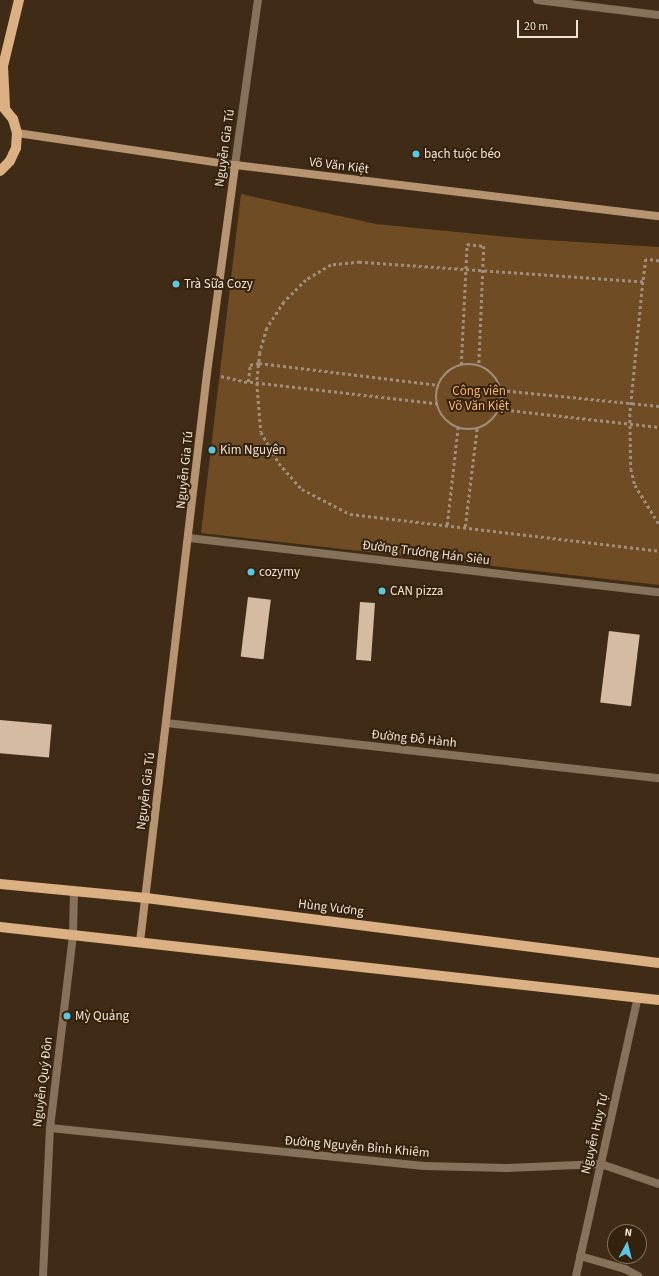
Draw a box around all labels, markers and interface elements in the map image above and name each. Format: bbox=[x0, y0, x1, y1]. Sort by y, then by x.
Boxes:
scale bar bbox=[519, 12, 580, 38]
text: 20 m bbox=[524, 18, 548, 35]
street label: Nguyễn Gia Tú bbox=[212, 108, 238, 188]
place label: bạch tuộc béo bbox=[424, 146, 501, 162]
marker: bạch tuộc béo bbox=[411, 149, 421, 159]
street label: Võ Văn Kiệt bbox=[308, 155, 370, 177]
place label: Trà Sữa Cozy bbox=[184, 276, 253, 292]
marker: Trà Sữa Cozy bbox=[171, 279, 181, 289]
park label: Công viên Võ Văn Kiệt bbox=[449, 384, 509, 415]
street label: Nguyễn Gia Tú bbox=[173, 430, 197, 510]
place label: Kim Nguyên bbox=[220, 442, 286, 458]
marker: Kim Nguyên bbox=[207, 445, 217, 455]
street label: Đường Trương Hán Siêu bbox=[361, 537, 491, 569]
place label: cozymy bbox=[259, 564, 300, 580]
marker: cozymy bbox=[246, 567, 256, 577]
place label: CAN pizza bbox=[390, 583, 443, 599]
marker: CAN pizza bbox=[377, 586, 387, 596]
street label: Đường Đỗ Hành bbox=[371, 727, 457, 751]
street label: Nguyễn Gia Tú bbox=[134, 751, 158, 831]
street label: Hùng Vương bbox=[297, 896, 365, 920]
place label: Mỳ Quảng bbox=[75, 1008, 129, 1024]
marker: Mỳ Quảng bbox=[62, 1011, 72, 1021]
street label: Nguyễn Quý Đôn bbox=[30, 1036, 56, 1128]
street label: Nguyễn Huy Tự bbox=[578, 1092, 612, 1176]
street label: Đường Nguyễn Bỉnh Khiêm bbox=[284, 1133, 430, 1161]
north arrow bbox=[607, 1224, 647, 1264]
text: N bbox=[624, 1225, 633, 1240]

